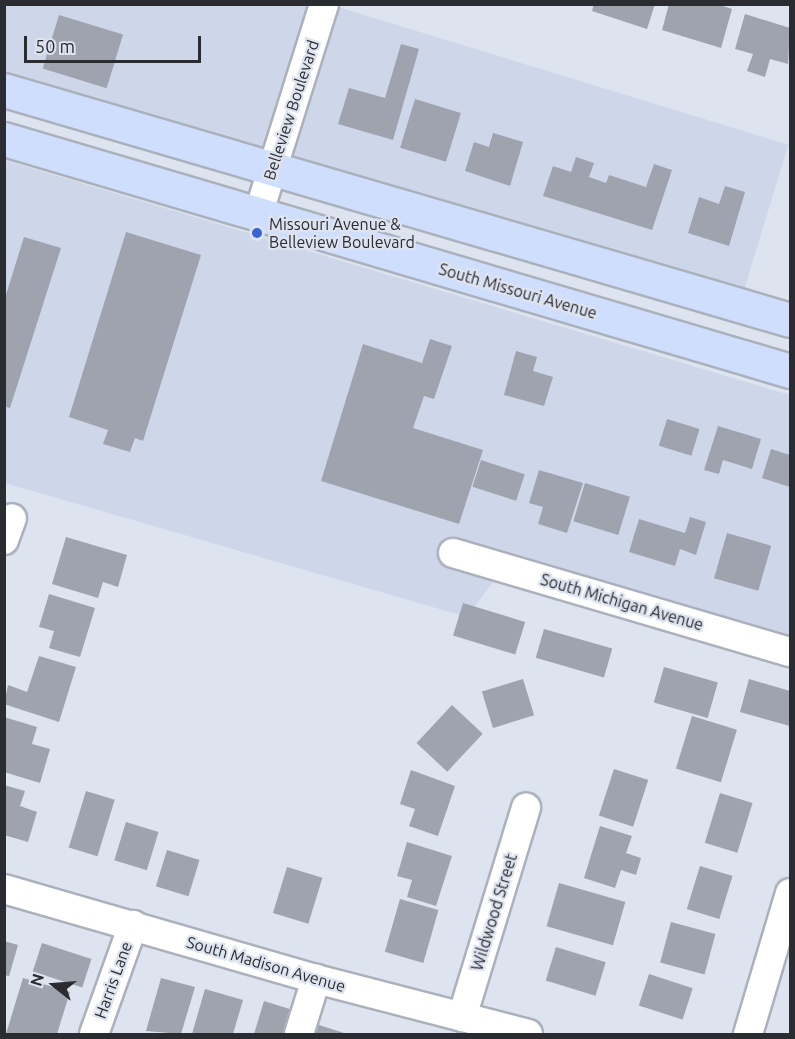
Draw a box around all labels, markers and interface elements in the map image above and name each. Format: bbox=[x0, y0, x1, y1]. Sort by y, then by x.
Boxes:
scale bar bbox=[27, 24, 204, 62]
text: 50 m bbox=[35, 36, 75, 56]
street label: Belleview Boulevard bbox=[259, 38, 323, 182]
place label: Missouri Avenue & Belleview Boulevard bbox=[269, 214, 415, 252]
marker: Missouri Avenue & Belleview Boulevard bbox=[250, 226, 264, 240]
street label: South Missouri Avenue bbox=[437, 259, 599, 323]
street label: South Michigan Avenue bbox=[538, 570, 706, 634]
street label: Wildwood Street bbox=[467, 851, 521, 973]
street label: South Madison Avenue bbox=[184, 932, 348, 996]
street label: Harris Lane bbox=[90, 939, 136, 1021]
north arrow bbox=[24, 955, 84, 1015]
text: N bbox=[26, 971, 47, 988]

